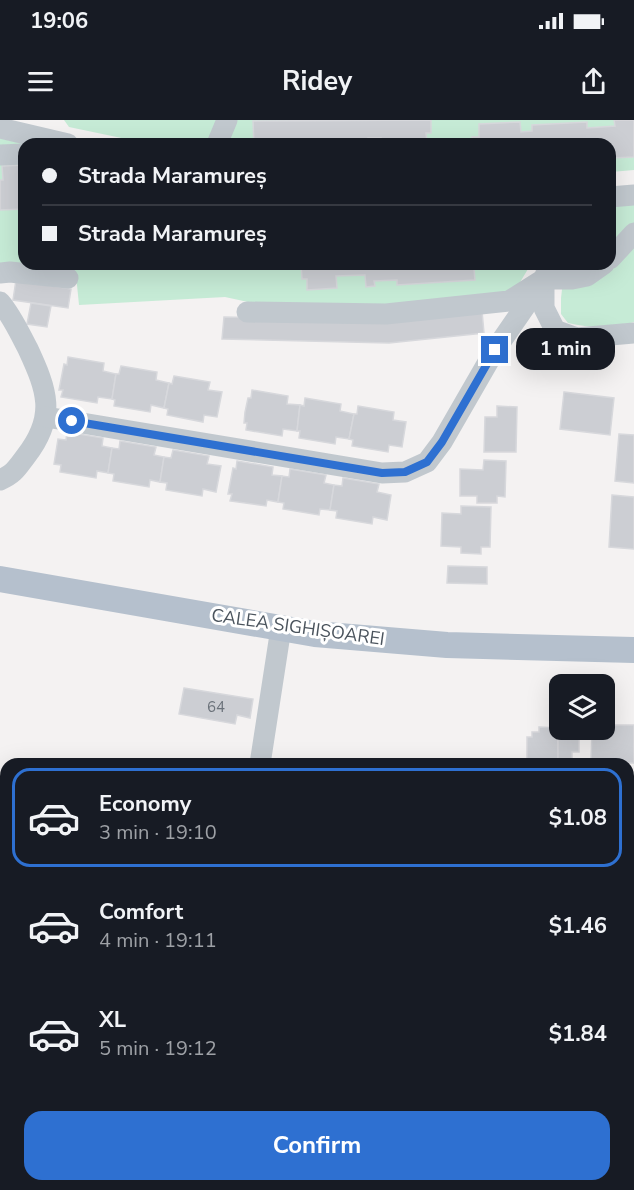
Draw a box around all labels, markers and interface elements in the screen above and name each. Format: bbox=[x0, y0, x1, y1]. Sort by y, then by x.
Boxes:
text: 19:06 bbox=[30, 6, 88, 36]
text: Ridey bbox=[282, 63, 352, 100]
icon: menu bbox=[24, 65, 57, 98]
icon: share bbox=[577, 65, 610, 98]
text: Strada Maramureș bbox=[78, 161, 267, 191]
text: Strada Maramureș bbox=[78, 219, 267, 249]
callout: 1 min bbox=[516, 329, 615, 371]
text: 1 min bbox=[540, 335, 591, 362]
route end bbox=[481, 336, 508, 363]
route start bbox=[58, 407, 85, 434]
street label: CALEA SIGHIȘOAREI bbox=[210, 603, 386, 651]
map controls bbox=[549, 674, 615, 740]
button: layers bbox=[549, 674, 615, 740]
house number: 64 bbox=[207, 697, 225, 717]
text: Economy bbox=[99, 789, 191, 819]
icon: car bbox=[27, 791, 81, 845]
text: $1.08 bbox=[549, 803, 607, 833]
text: 3 min · 19:10 bbox=[99, 819, 217, 846]
text: Comfort bbox=[99, 897, 183, 927]
icon: car bbox=[27, 899, 81, 953]
text: $1.46 bbox=[549, 911, 607, 941]
text: 4 min · 19:11 bbox=[99, 927, 217, 954]
text: XL bbox=[99, 1005, 126, 1035]
icon: car bbox=[27, 1007, 81, 1061]
text: $1.84 bbox=[549, 1019, 607, 1049]
text: 5 min · 19:12 bbox=[99, 1035, 217, 1062]
button: Confirm bbox=[24, 1111, 610, 1180]

